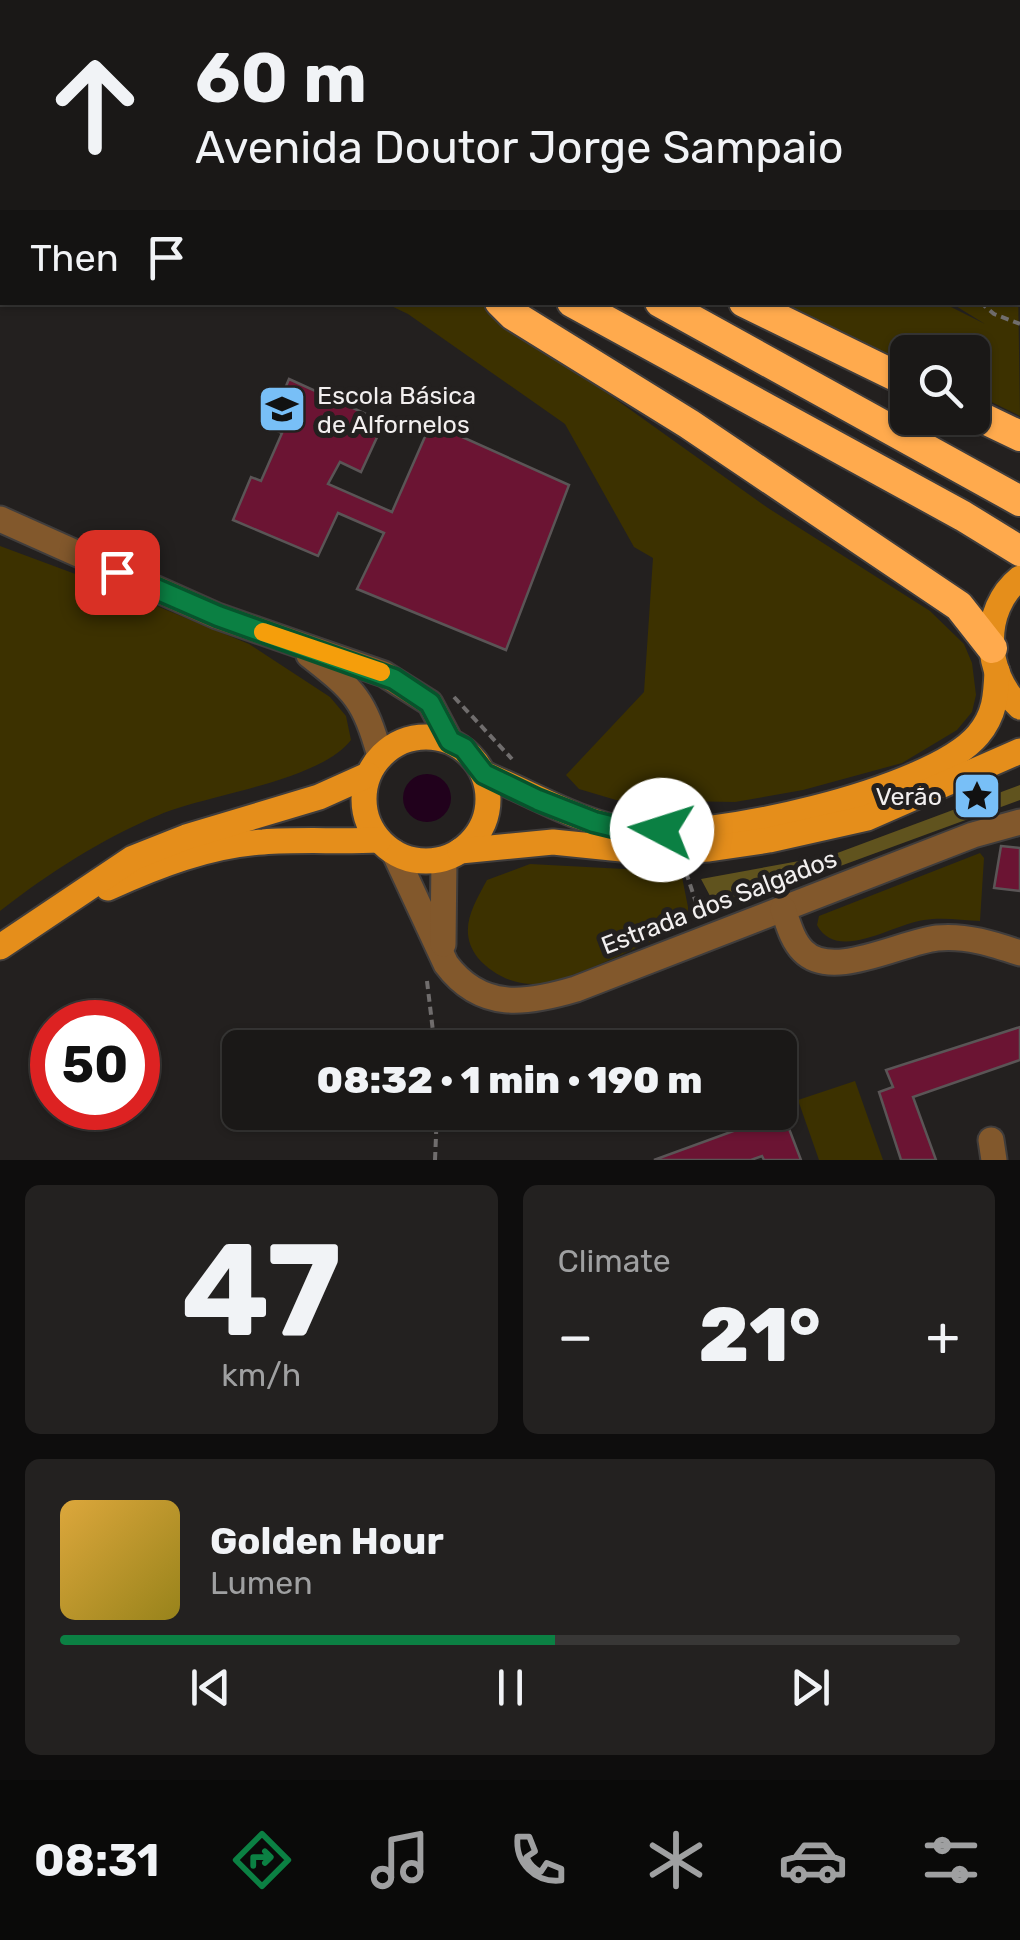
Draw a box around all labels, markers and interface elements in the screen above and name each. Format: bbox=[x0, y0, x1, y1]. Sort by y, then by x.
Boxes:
text: 60 m bbox=[195, 37, 367, 120]
icon: ahead bbox=[30, 40, 160, 170]
text: Avenida Doutor Jorge Sampaio bbox=[195, 121, 844, 174]
icon: arrive bbox=[139, 230, 194, 285]
text: Then bbox=[30, 235, 119, 281]
map controls bbox=[890, 335, 990, 435]
button: search bbox=[890, 335, 990, 435]
place label: Escola Básica de Alfornelos bbox=[317, 381, 476, 439]
school or university icon: Escola Básica de Alfornelos bbox=[256, 383, 308, 435]
pin bbox=[75, 530, 160, 615]
icon: arrive bbox=[90, 545, 145, 600]
place icon: Verão bbox=[951, 770, 1003, 822]
position arrow bbox=[610, 778, 714, 882]
place label: Verão bbox=[875, 782, 942, 811]
street label: Estrada dos Salgados bbox=[597, 844, 841, 960]
speed limit sign: 50 bbox=[30, 1000, 160, 1130]
text: 08:32 · 1 min · 190 m bbox=[317, 1057, 702, 1103]
text: 47 bbox=[181, 1213, 341, 1368]
text: Climate bbox=[558, 1242, 671, 1280]
text: 21° bbox=[699, 1291, 820, 1380]
text: − bbox=[558, 1304, 593, 1369]
text: + bbox=[926, 1304, 960, 1369]
text: km/h bbox=[221, 1356, 301, 1394]
text: Golden Hour bbox=[210, 1518, 444, 1564]
text: Lumen bbox=[210, 1564, 313, 1602]
icon: previous bbox=[183, 1660, 238, 1715]
icon: pause bbox=[483, 1660, 538, 1715]
icon: next bbox=[783, 1660, 838, 1715]
icon: directions bbox=[227, 1825, 297, 1895]
icon: music bbox=[365, 1825, 435, 1895]
icon: phone bbox=[503, 1825, 573, 1895]
icon: climate bbox=[641, 1825, 711, 1895]
icon: car bbox=[778, 1825, 848, 1895]
icon: filters bbox=[916, 1825, 986, 1895]
text: 08:31 bbox=[34, 1834, 159, 1887]

